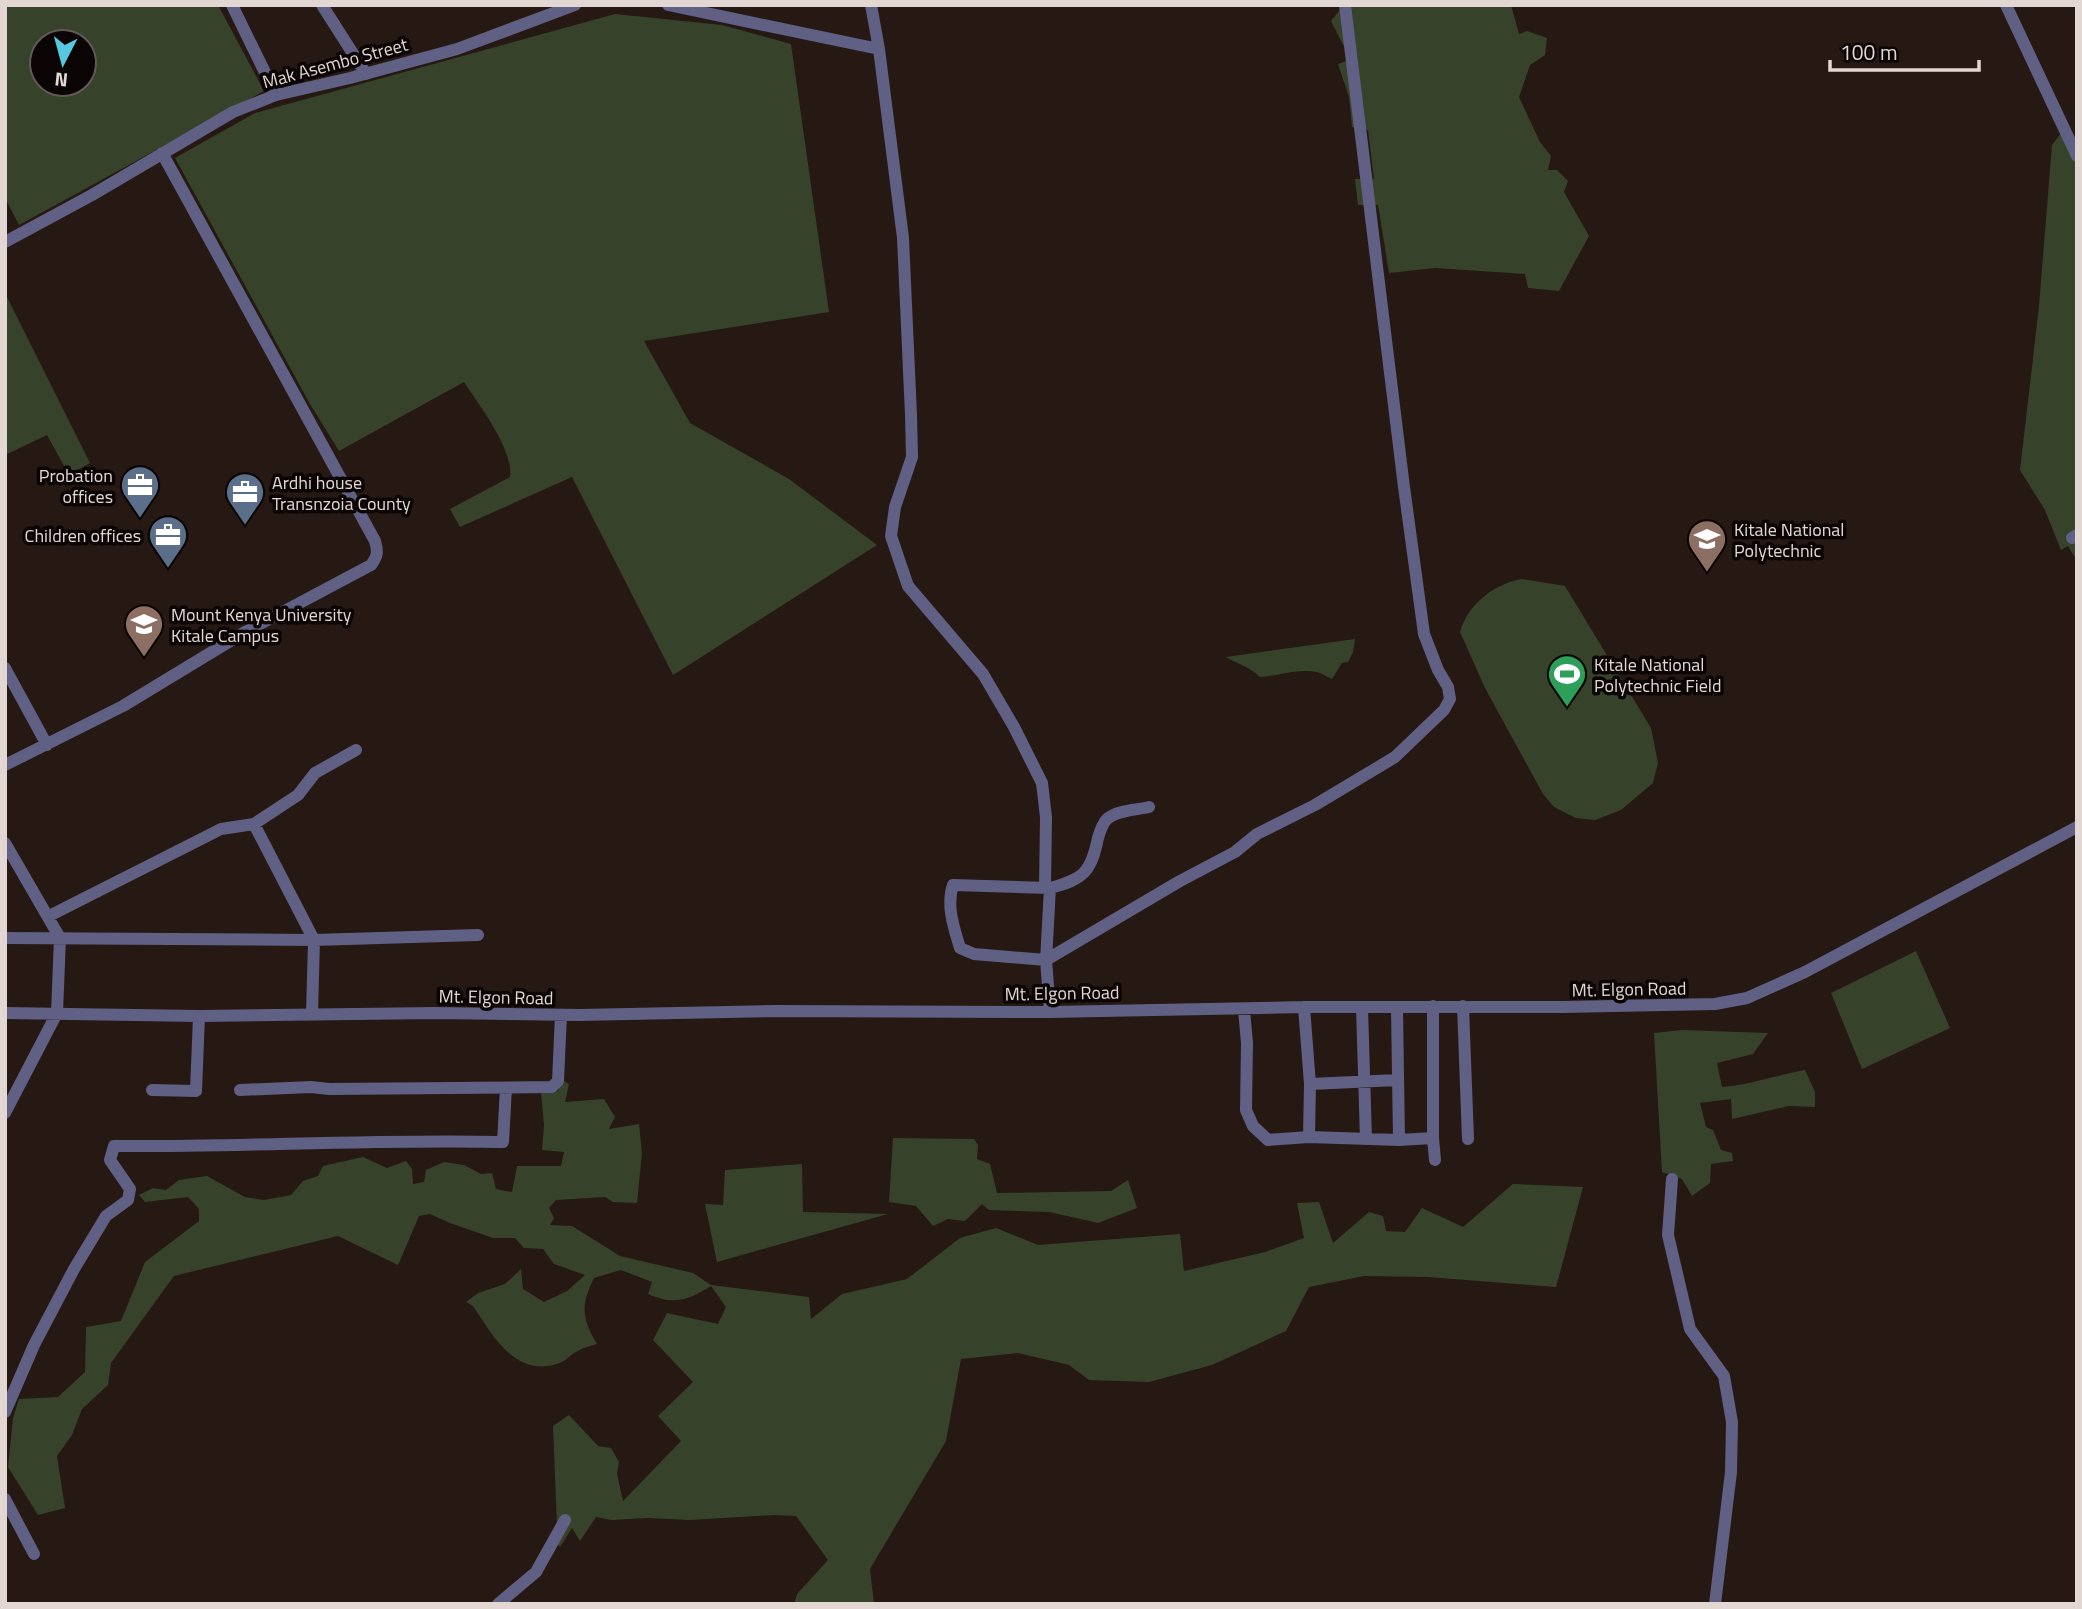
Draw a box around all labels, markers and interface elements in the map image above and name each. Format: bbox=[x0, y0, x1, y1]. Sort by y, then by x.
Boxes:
north arrow bbox=[28, 28, 98, 98]
scale bar bbox=[1830, 28, 1979, 72]
street label: Mak Asembo Street bbox=[259, 30, 411, 95]
text: 100 m bbox=[1840, 36, 1897, 68]
text: N bbox=[53, 65, 69, 96]
place label: Probation offices bbox=[39, 462, 113, 510]
office icon: Probation offices bbox=[119, 464, 161, 519]
place label: Ardhi house Transnzoia County bbox=[272, 469, 411, 517]
office icon: Ardhi house Transnzoia County bbox=[224, 471, 266, 526]
office icon: Children offices bbox=[147, 514, 189, 569]
place label: Kitale National Polytechnic bbox=[1734, 516, 1845, 564]
school or university icon: Kitale National Polytechnic bbox=[1686, 518, 1728, 573]
place label: Children offices bbox=[25, 522, 141, 549]
place label: Mount Kenya University Kitale Campus bbox=[171, 601, 352, 649]
school or university icon: Mount Kenya University Kitale Campus bbox=[123, 603, 165, 658]
place label: Kitale National Polytechnic Field bbox=[1594, 651, 1721, 699]
sports icon: Kitale National Polytechnic Field bbox=[1546, 653, 1588, 708]
street label: Mt. Elgon Road bbox=[1571, 975, 1687, 1003]
street label: Mt. Elgon Road bbox=[1004, 979, 1120, 1007]
street label: Mt. Elgon Road bbox=[438, 983, 554, 1011]

